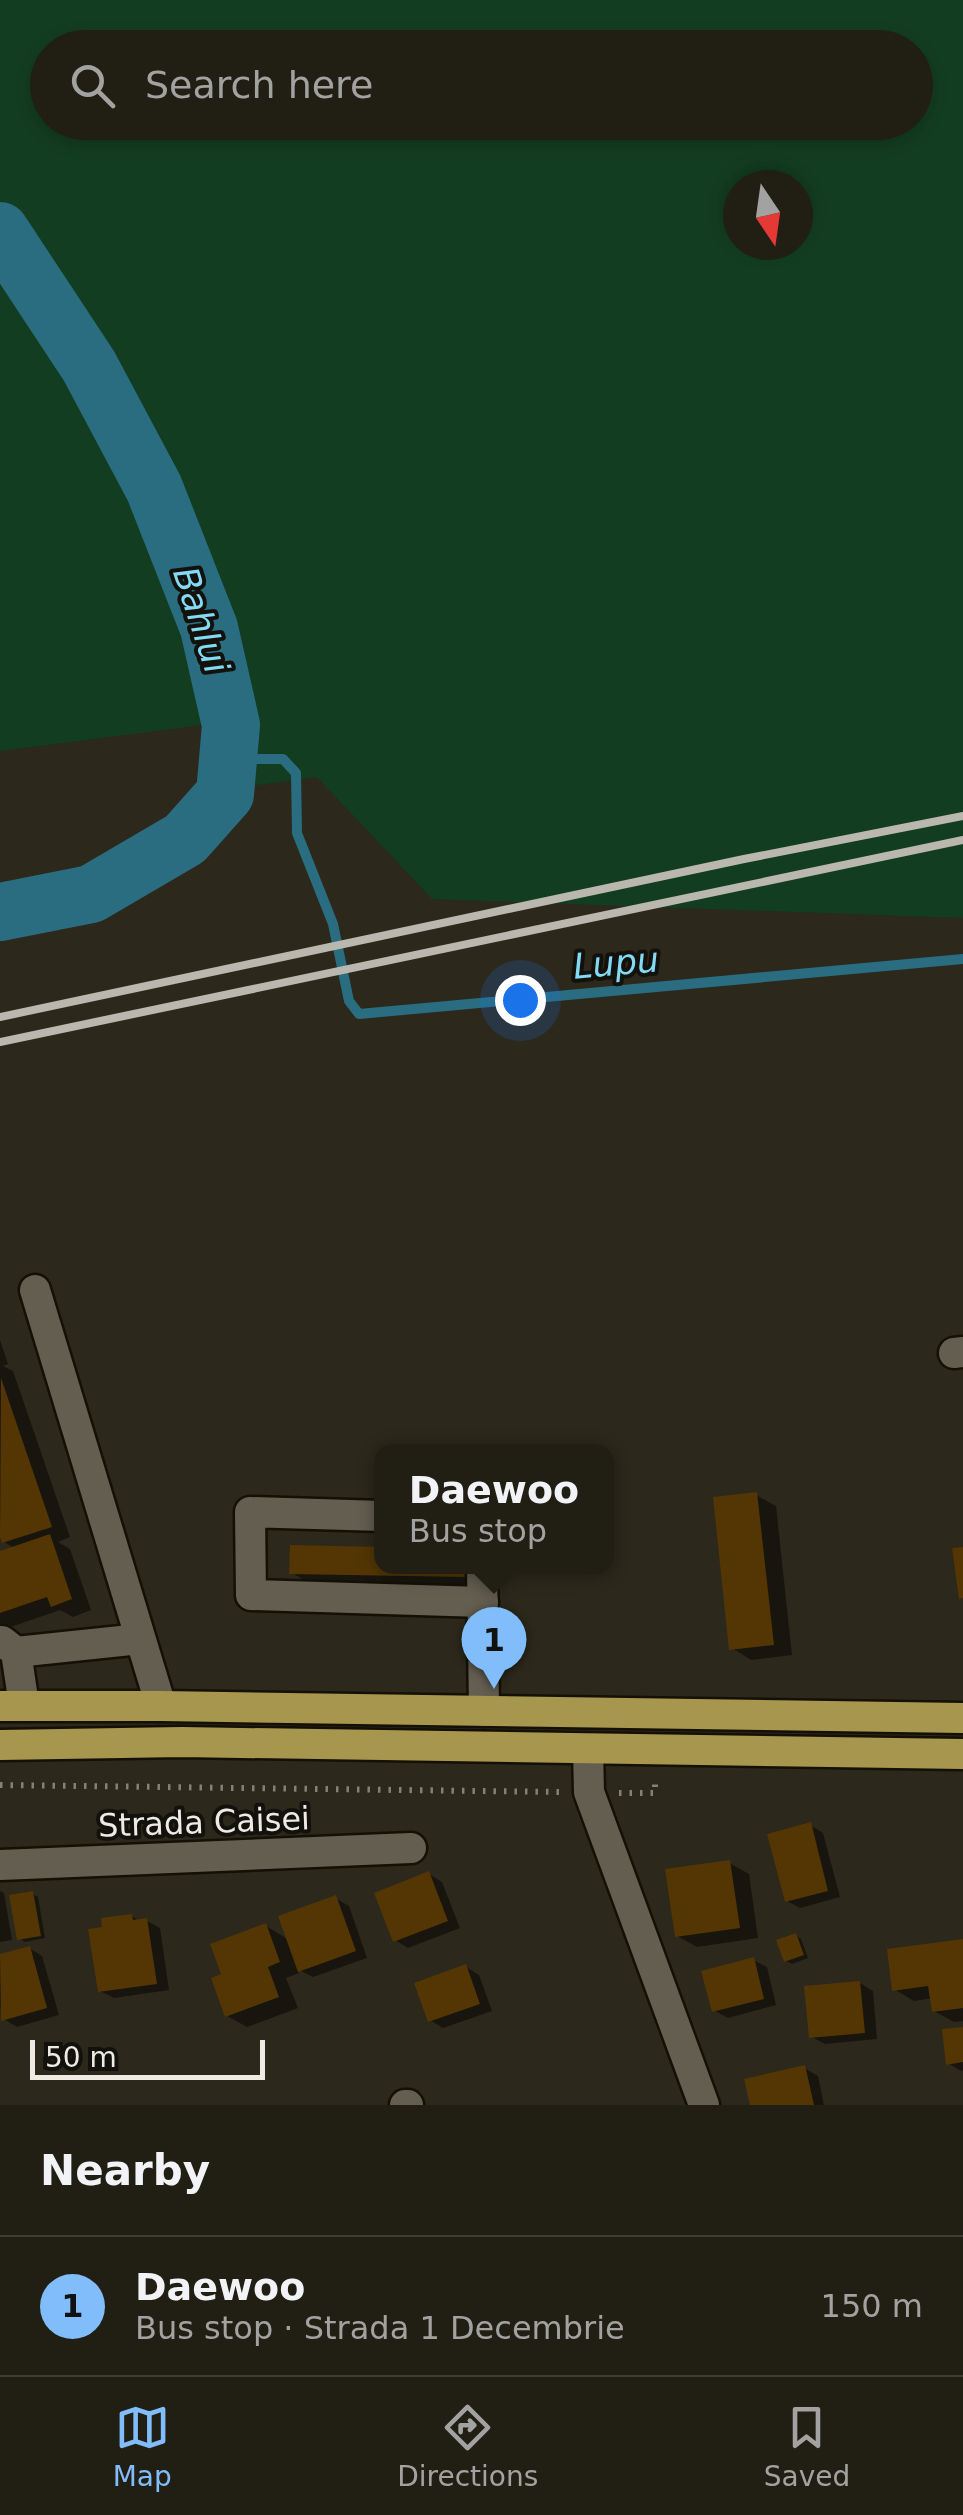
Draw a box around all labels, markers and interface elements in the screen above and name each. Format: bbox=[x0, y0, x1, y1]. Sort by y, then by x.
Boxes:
search box bbox=[30, 30, 933, 140]
icon: search bbox=[65, 58, 120, 113]
text: Search here bbox=[145, 63, 373, 107]
north arrow bbox=[723, 170, 813, 260]
water label: Bahlui bbox=[165, 562, 237, 678]
water label: Lupu bbox=[571, 939, 661, 987]
your location bbox=[495, 975, 546, 1026]
popup bbox=[374, 1444, 614, 1574]
text: Daewoo bbox=[409, 1468, 579, 1512]
text: Bus stop bbox=[409, 1512, 547, 1550]
pin: 1 bbox=[462, 1606, 526, 1689]
street label: Strada Caisei bbox=[97, 1799, 311, 1845]
scale bar bbox=[30, 2035, 265, 2080]
text: 50 m bbox=[45, 2041, 117, 2074]
text: Nearby bbox=[40, 2146, 210, 2195]
text: Daewoo bbox=[135, 2265, 305, 2309]
text: 1 bbox=[61, 2287, 84, 2325]
text: 150 m bbox=[821, 2287, 923, 2325]
text: Bus stop · Strada 1 Decembrie bbox=[135, 2309, 625, 2347]
tab: Map bbox=[113, 2400, 172, 2493]
tab: Directions bbox=[397, 2400, 538, 2493]
tab: Saved bbox=[764, 2400, 850, 2493]

